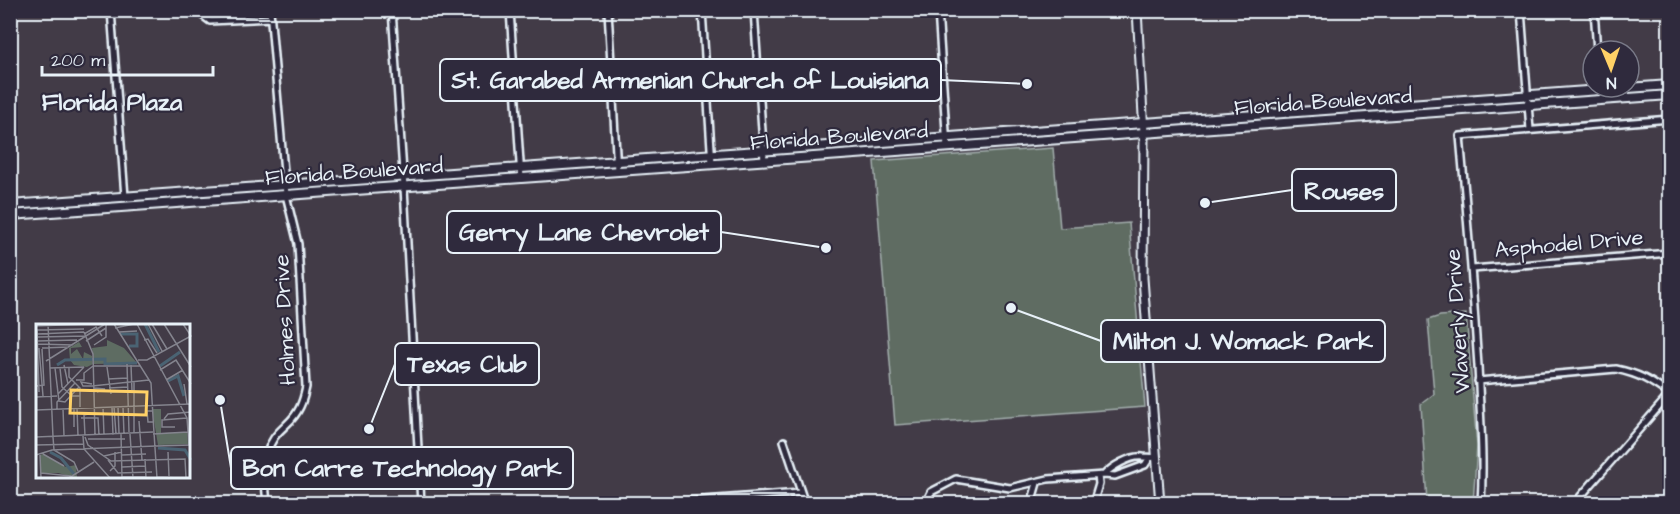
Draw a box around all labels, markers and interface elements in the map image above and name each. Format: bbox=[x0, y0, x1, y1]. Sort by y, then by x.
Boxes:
scale bar bbox=[42, 39, 213, 77]
north arrow bbox=[1581, 39, 1641, 99]
text: 200 m bbox=[51, 48, 105, 73]
callout: St. Garabed Armenian Church of Louisiana bbox=[440, 59, 941, 101]
text: St. Garabed Armenian Church of Louisiana bbox=[451, 64, 929, 98]
text: N bbox=[1606, 72, 1617, 94]
street label: Florida Boulevard bbox=[1233, 80, 1413, 124]
district label: Florida Plaza bbox=[42, 86, 183, 120]
street label: Florida Boulevard bbox=[749, 115, 929, 159]
street label: Florida Boulevard bbox=[264, 150, 444, 194]
callout: Rouses bbox=[1292, 169, 1396, 211]
text: Rouses bbox=[1304, 175, 1384, 209]
callout: Gerry Lane Chevrolet bbox=[447, 211, 721, 253]
text: Gerry Lane Chevrolet bbox=[459, 216, 709, 252]
street label: Asphodel Drive bbox=[1493, 222, 1645, 266]
street label: Waverly Drive bbox=[1437, 248, 1480, 394]
street label: Holmes Drive bbox=[266, 254, 304, 386]
callout: Milton J. Womack Park bbox=[1101, 320, 1385, 362]
inset map bbox=[36, 324, 190, 478]
text: Milton J. Womack Park bbox=[1113, 325, 1373, 359]
callout: Texas Club bbox=[395, 343, 539, 385]
text: Texas Club bbox=[406, 348, 527, 382]
callout: Bon Carre Technology Park bbox=[231, 447, 573, 489]
text: Bon Carre Technology Park bbox=[243, 452, 562, 488]

